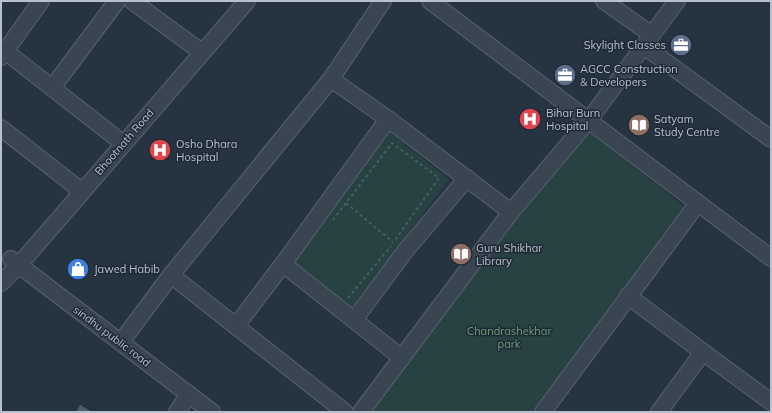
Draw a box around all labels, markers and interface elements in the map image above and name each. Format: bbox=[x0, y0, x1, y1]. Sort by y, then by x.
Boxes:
office icon: Skylight Classes bbox=[668, 32, 694, 58]
place label: Skylight Classes bbox=[584, 38, 666, 52]
office icon: AGCC Construction & Developers bbox=[552, 62, 578, 88]
place label: AGCC Construction & Developers bbox=[580, 62, 678, 89]
street label: Bhootnath Road bbox=[91, 106, 157, 178]
hospital icon: Bihar Burn Hospital bbox=[517, 106, 543, 132]
place label: Bihar Burn Hospital bbox=[546, 106, 600, 133]
library icon: Satyam Study Centre bbox=[626, 112, 652, 138]
place label: Satyam Study Centre bbox=[654, 112, 720, 139]
hospital icon: Osho Dhara Hospital bbox=[147, 137, 173, 163]
place label: Osho Dhara Hospital bbox=[176, 137, 237, 164]
library icon: Guru Shikhar Library bbox=[448, 241, 474, 267]
place label: Guru Shikhar Library bbox=[476, 241, 542, 268]
shop icon: Jawed Habib bbox=[65, 256, 91, 282]
place label: Jawed Habib bbox=[94, 262, 160, 276]
street label: sindhu public road bbox=[71, 302, 153, 370]
park label: Chandrashekhar park bbox=[467, 324, 551, 351]

